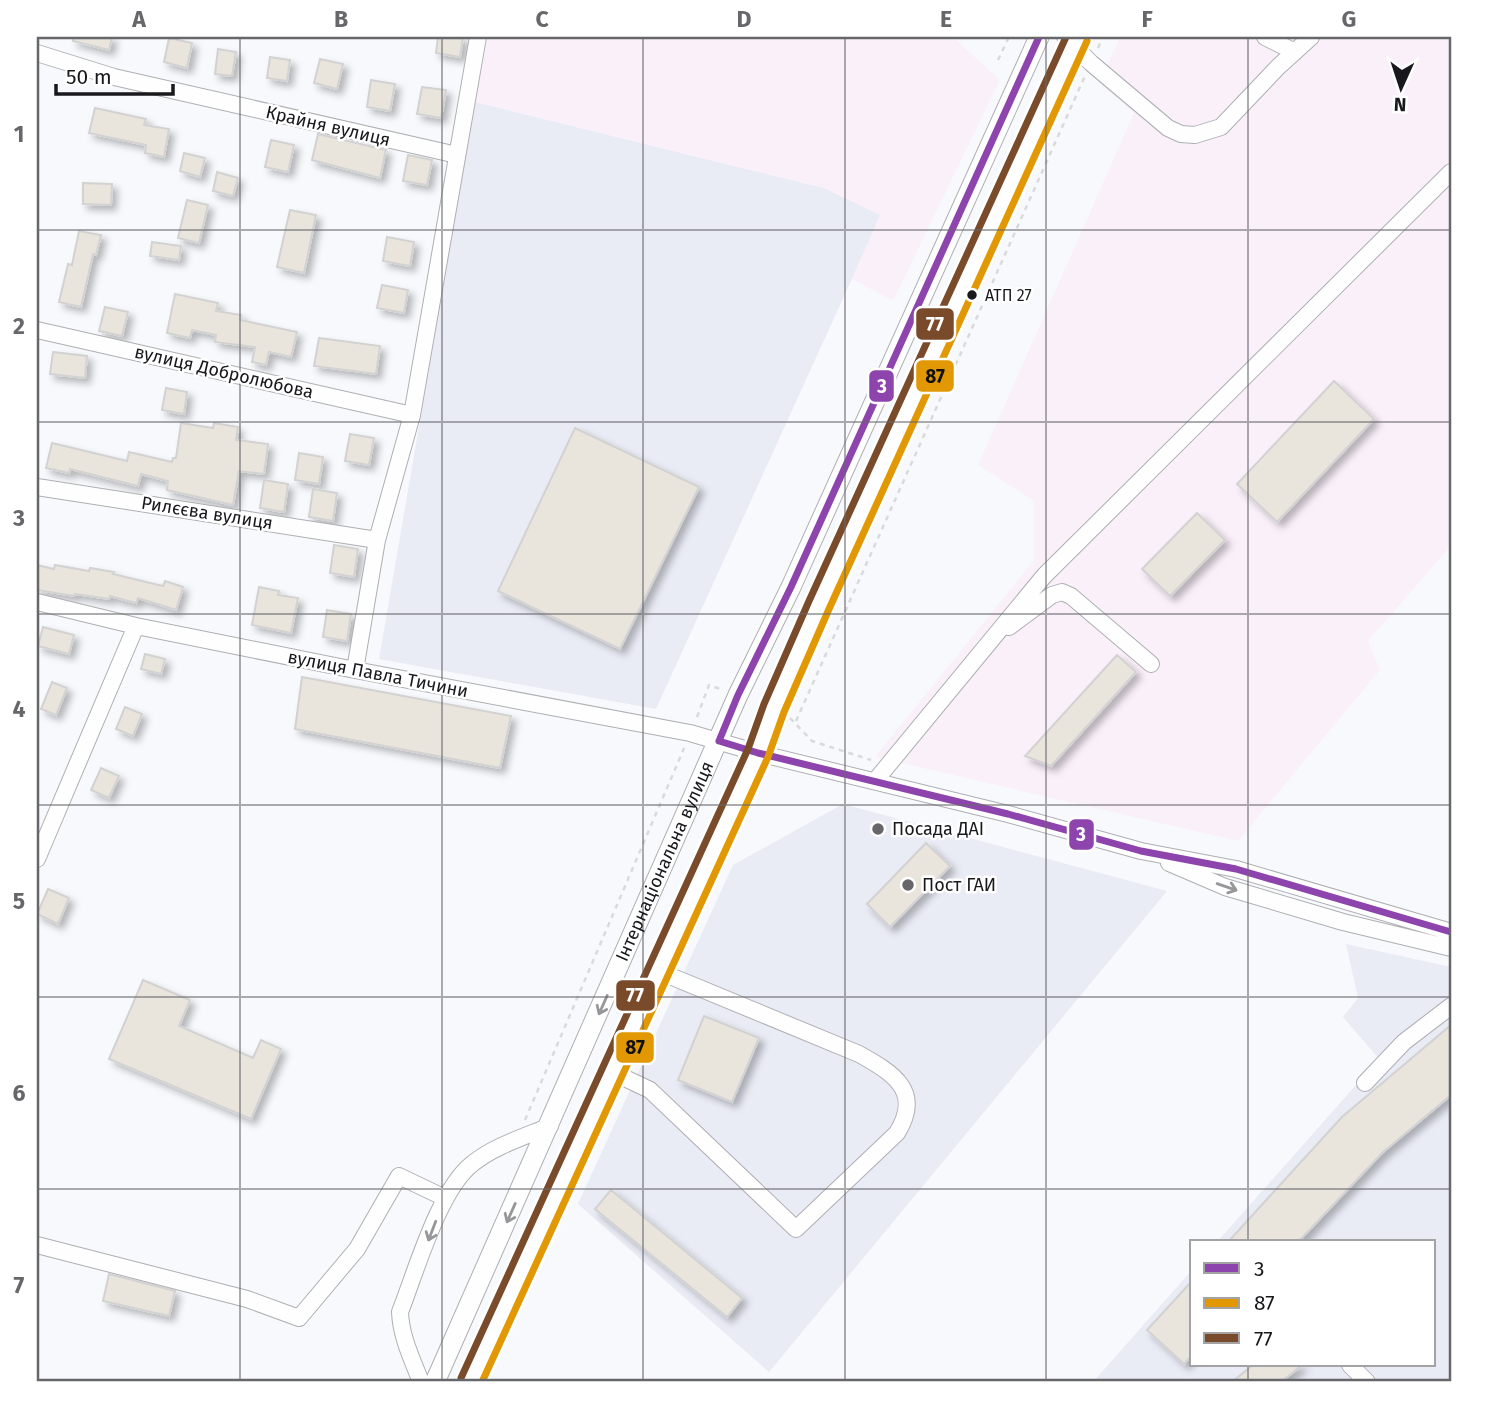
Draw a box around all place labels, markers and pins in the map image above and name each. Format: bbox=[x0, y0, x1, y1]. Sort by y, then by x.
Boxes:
place label: АТП 27 bbox=[985, 286, 1032, 305]
marker: АТП 27 bbox=[965, 288, 979, 302]
place label: Посада ДАІ bbox=[892, 818, 984, 840]
marker: Посада ДАІ bbox=[870, 821, 886, 837]
place label: Пост ГАИ bbox=[922, 874, 996, 896]
marker: Пост ГАИ bbox=[900, 877, 916, 893]

